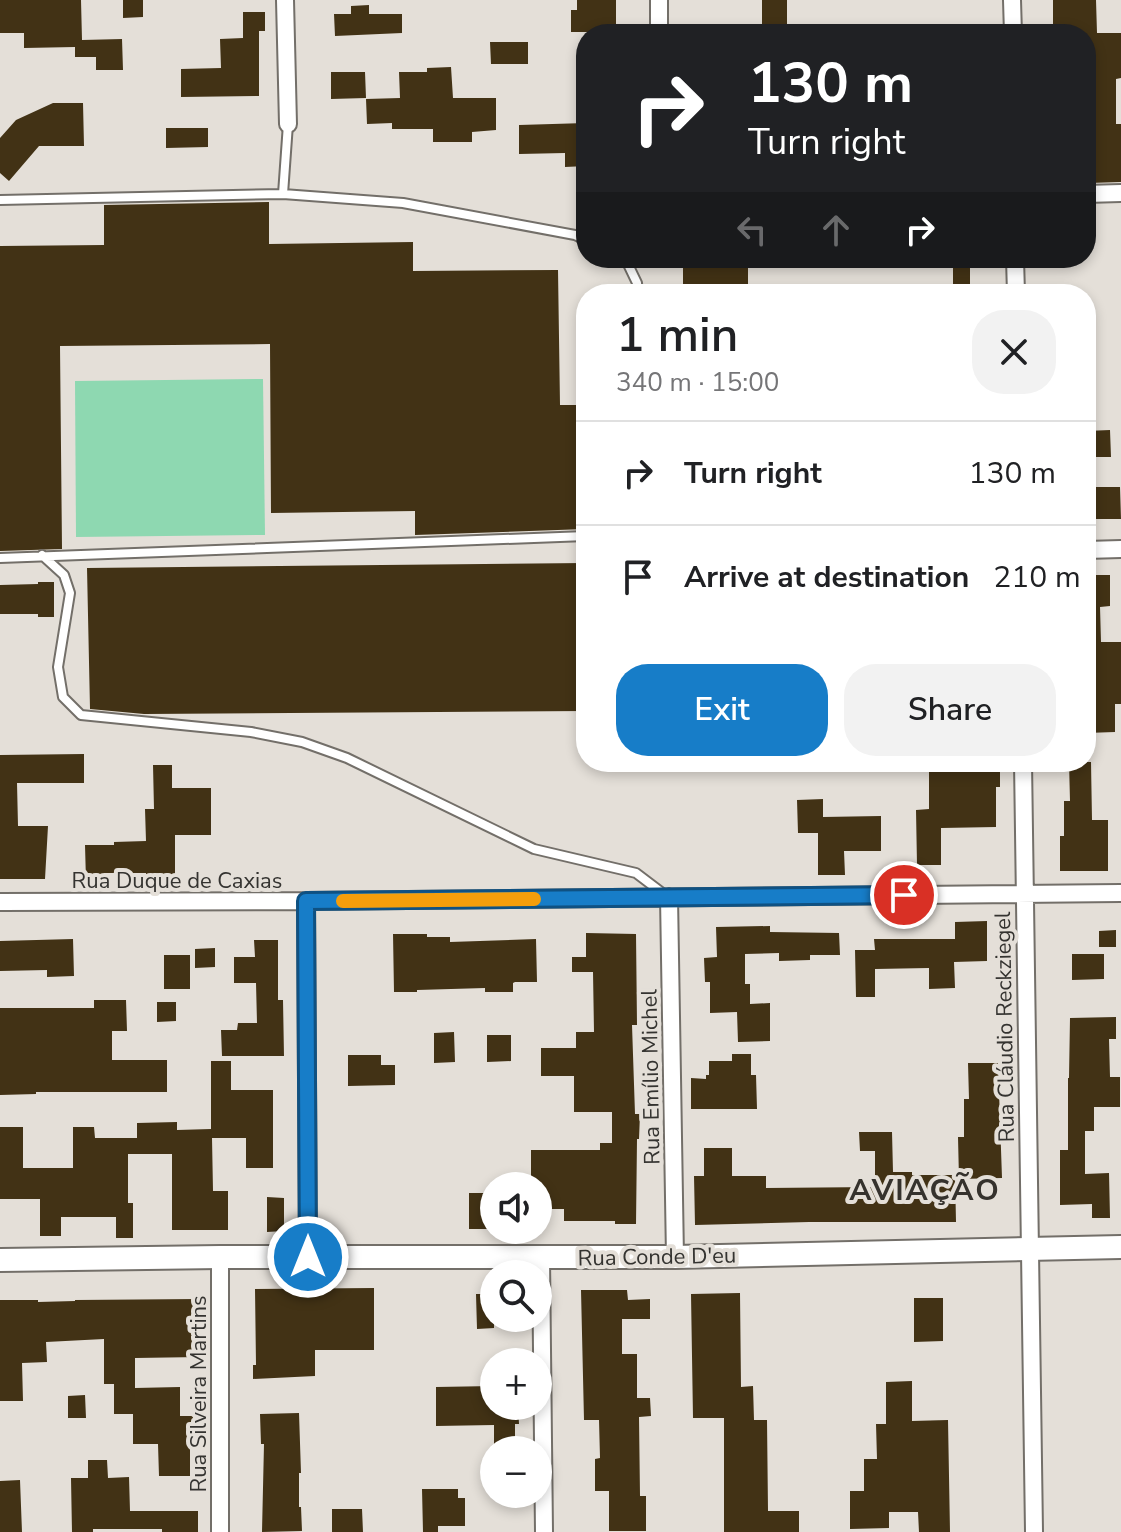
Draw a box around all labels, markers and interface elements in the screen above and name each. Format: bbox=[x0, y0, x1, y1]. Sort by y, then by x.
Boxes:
text: 130 m bbox=[748, 45, 913, 122]
icon: right bbox=[616, 56, 720, 160]
text: Turn right bbox=[748, 118, 905, 167]
icon: left bbox=[730, 208, 774, 252]
icon: ahead bbox=[814, 208, 858, 252]
icon: right bbox=[898, 208, 942, 252]
text: 1 min bbox=[616, 302, 738, 368]
button: close bbox=[972, 310, 1056, 394]
text: 340 m · 15:00 bbox=[616, 365, 779, 400]
icon: right bbox=[616, 451, 660, 495]
text: Turn right bbox=[684, 453, 822, 494]
text: 130 m bbox=[969, 453, 1056, 494]
icon: arrive bbox=[616, 555, 660, 599]
text: Arrive at destination bbox=[684, 557, 969, 598]
text: 210 m bbox=[993, 557, 1081, 598]
button: Exit bbox=[616, 664, 828, 756]
button: Share bbox=[844, 664, 1056, 756]
pin bbox=[870, 861, 938, 929]
street label: Rua Duque de Caxias bbox=[72, 866, 282, 896]
icon: arrive bbox=[882, 873, 926, 917]
street label: Rua Cláudio Reckziegel bbox=[988, 911, 1022, 1143]
street label: Rua Emílio Michel bbox=[634, 988, 668, 1165]
district label: AVIAÇÃO bbox=[849, 1170, 1001, 1211]
map controls bbox=[480, 1172, 552, 1508]
button: sound bbox=[480, 1172, 552, 1244]
position arrow bbox=[266, 1215, 350, 1299]
street label: Rua Conde D'eu bbox=[577, 1241, 737, 1273]
button: search bbox=[480, 1260, 552, 1332]
street label: Rua Silveira Martins bbox=[184, 1295, 214, 1493]
button: + bbox=[480, 1348, 552, 1420]
button: − bbox=[480, 1436, 552, 1508]

